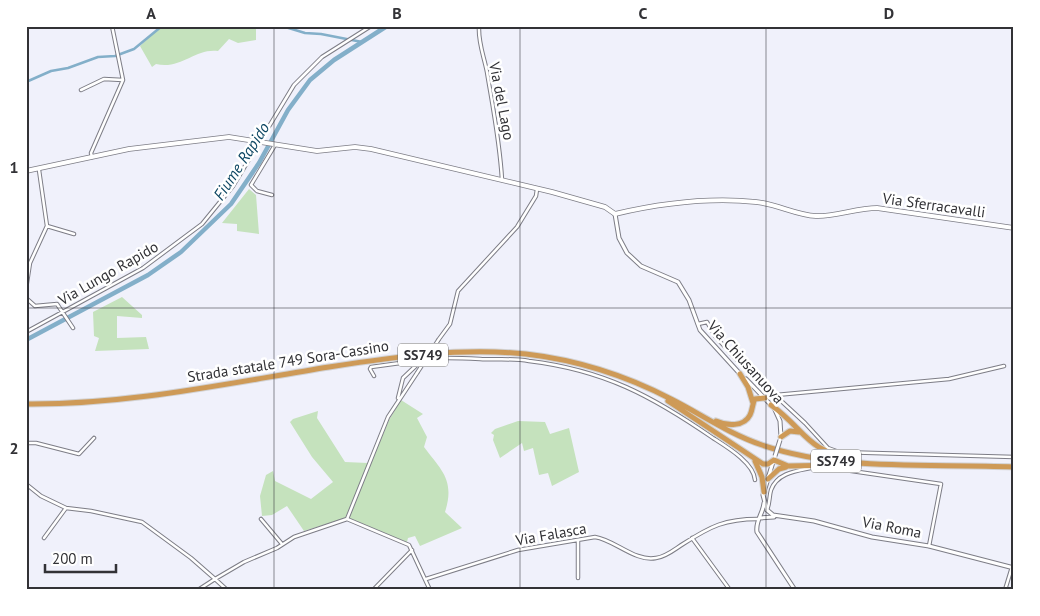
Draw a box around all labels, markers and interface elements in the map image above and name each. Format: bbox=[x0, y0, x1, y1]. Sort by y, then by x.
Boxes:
text: A bbox=[146, 3, 156, 23]
text: B bbox=[392, 3, 402, 23]
text: C bbox=[639, 3, 648, 23]
text: D bbox=[884, 3, 894, 23]
street label: Via del Lago bbox=[485, 59, 519, 142]
water label: Fiume Rapido bbox=[208, 118, 274, 204]
text: 1 bbox=[9, 157, 19, 177]
street label: Via Sferracavalli bbox=[880, 188, 987, 222]
street label: Via Lungo Rapido bbox=[54, 237, 161, 310]
street label: Via Chiusanuova bbox=[703, 316, 788, 408]
street label: Strada statale 749 Sora-Cassino bbox=[186, 336, 390, 386]
road number: SS749 bbox=[398, 344, 448, 366]
text: 2 bbox=[9, 438, 19, 458]
road number: SS749 bbox=[811, 450, 861, 472]
street label: Via Roma bbox=[860, 512, 923, 542]
street label: Via Falasca bbox=[513, 518, 588, 550]
scale bar bbox=[45, 541, 116, 573]
text: 200 m bbox=[52, 549, 93, 568]

